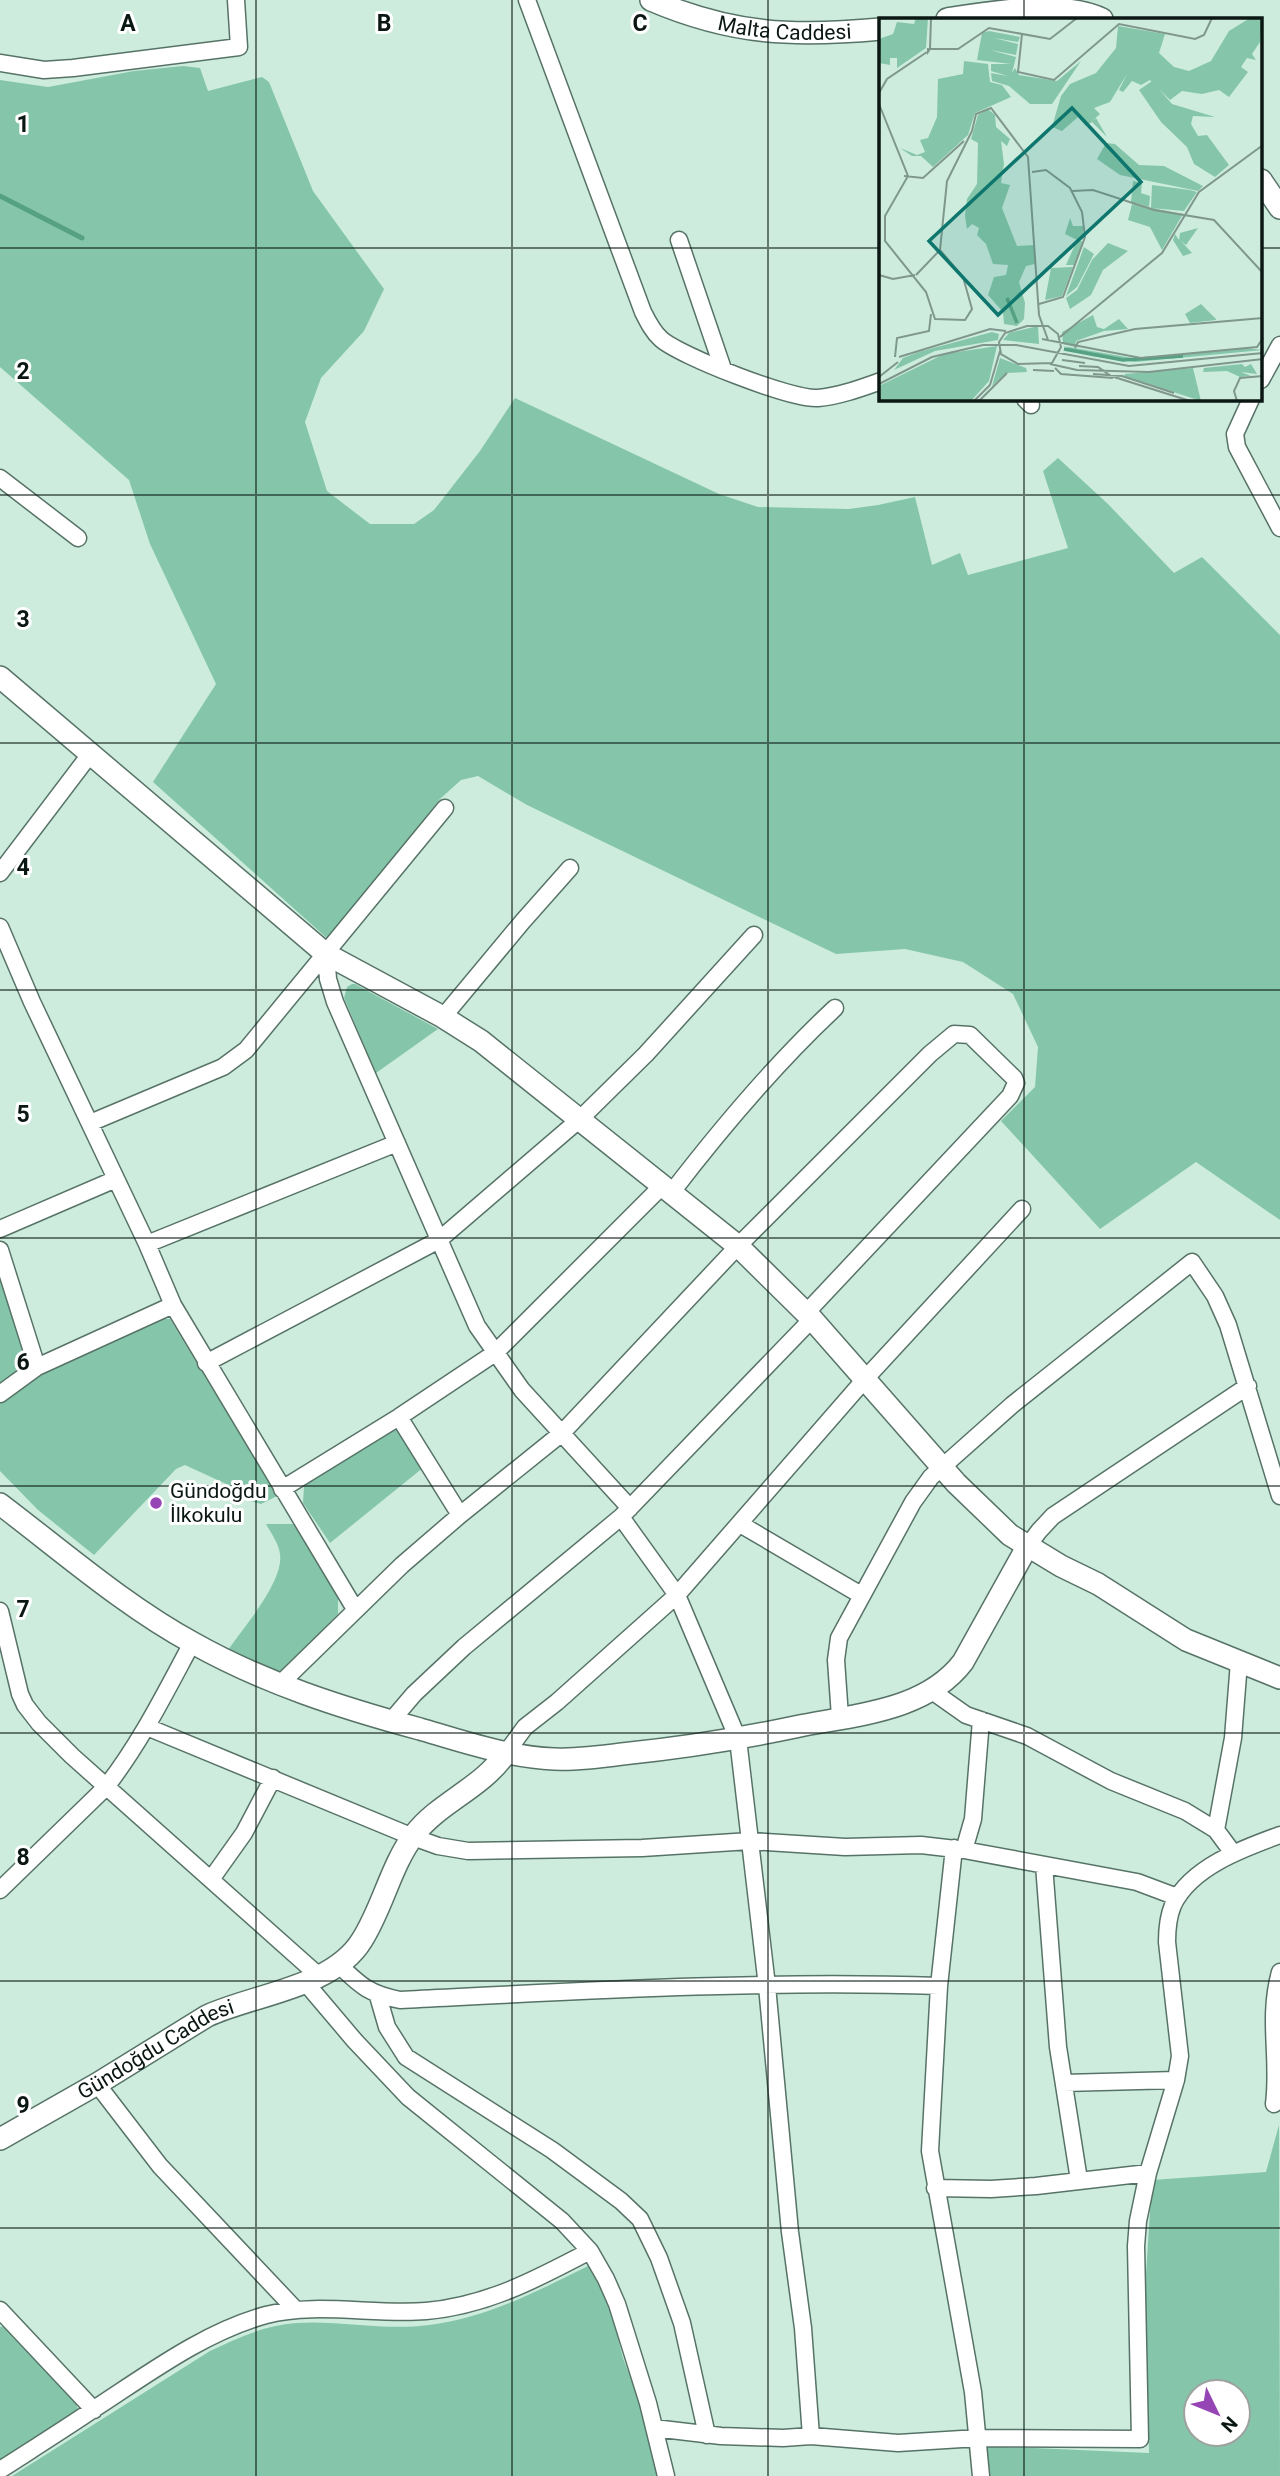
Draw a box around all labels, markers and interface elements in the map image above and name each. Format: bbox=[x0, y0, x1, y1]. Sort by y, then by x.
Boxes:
text: A bbox=[120, 10, 136, 37]
text: B bbox=[377, 10, 391, 37]
text: C bbox=[632, 10, 648, 37]
street label: Malta Caddesi bbox=[716, 11, 852, 45]
inset map bbox=[879, 18, 1262, 401]
text: 1 bbox=[16, 111, 30, 138]
text: 2 bbox=[16, 358, 30, 385]
text: 3 bbox=[16, 606, 30, 633]
text: 4 bbox=[16, 854, 30, 881]
text: 5 bbox=[16, 1101, 30, 1128]
text: 6 bbox=[16, 1349, 30, 1376]
place label: Gündoğdu İlkokulu bbox=[170, 1479, 267, 1527]
marker: Gündoğdu İlkokulu bbox=[148, 1495, 164, 1511]
text: 7 bbox=[16, 1596, 30, 1623]
text: 8 bbox=[16, 1844, 30, 1871]
street label: Gündoğdu Caddesi bbox=[73, 1995, 237, 2104]
text: 9 bbox=[16, 2092, 30, 2119]
north arrow bbox=[1182, 2378, 1252, 2448]
text: N bbox=[1216, 2412, 1242, 2437]

